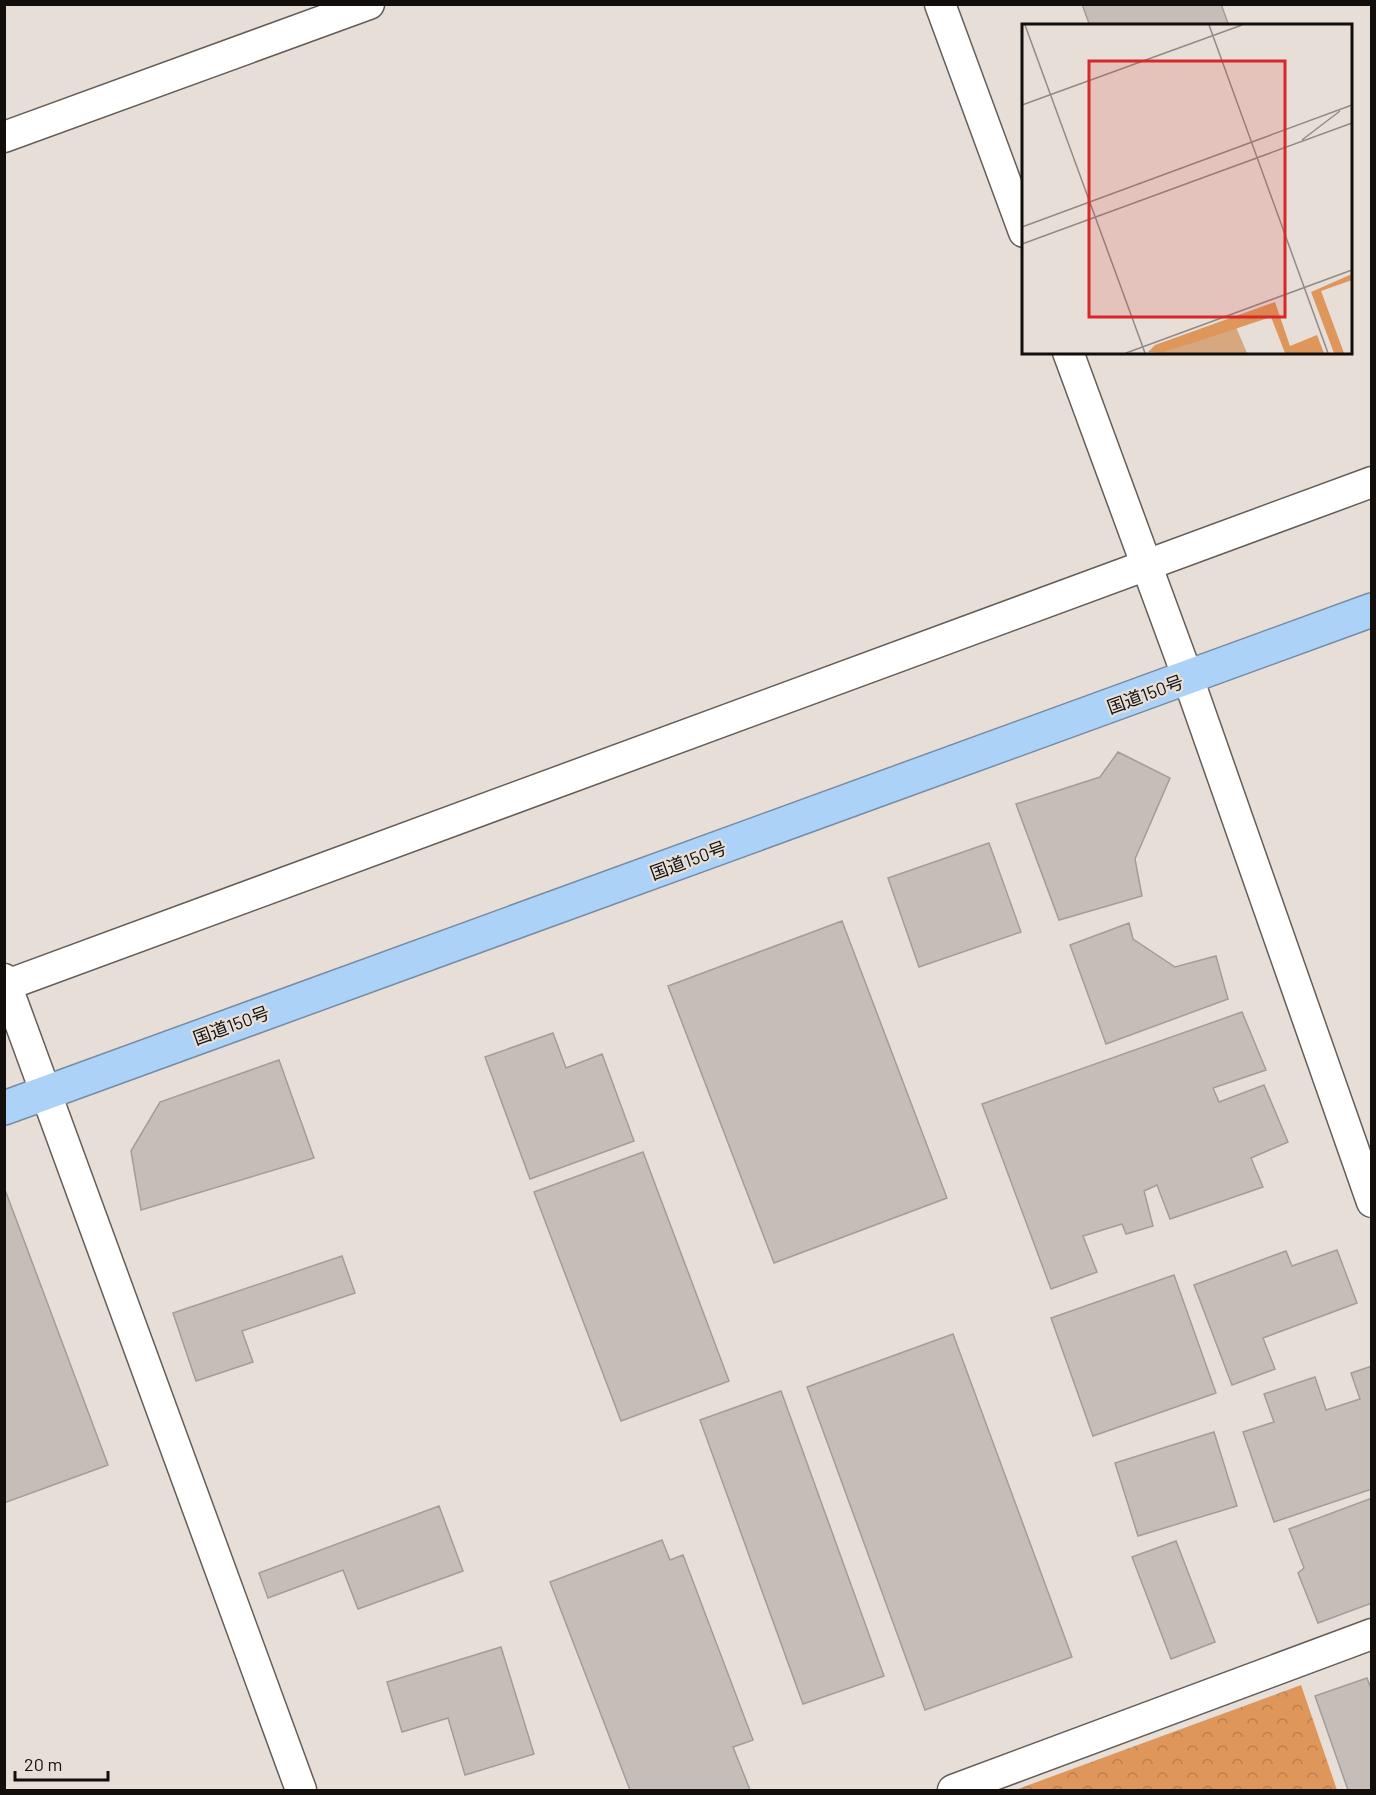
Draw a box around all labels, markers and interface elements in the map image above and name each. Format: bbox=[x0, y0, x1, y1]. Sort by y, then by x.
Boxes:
inset map bbox=[1022, 24, 1352, 354]
street label: 国道150号 bbox=[1104, 670, 1186, 718]
street label: 国道150号 bbox=[647, 836, 729, 884]
street label: 国道150号 bbox=[190, 1001, 272, 1049]
scale bar bbox=[15, 1744, 108, 1782]
text: 20 m bbox=[24, 1753, 62, 1775]

